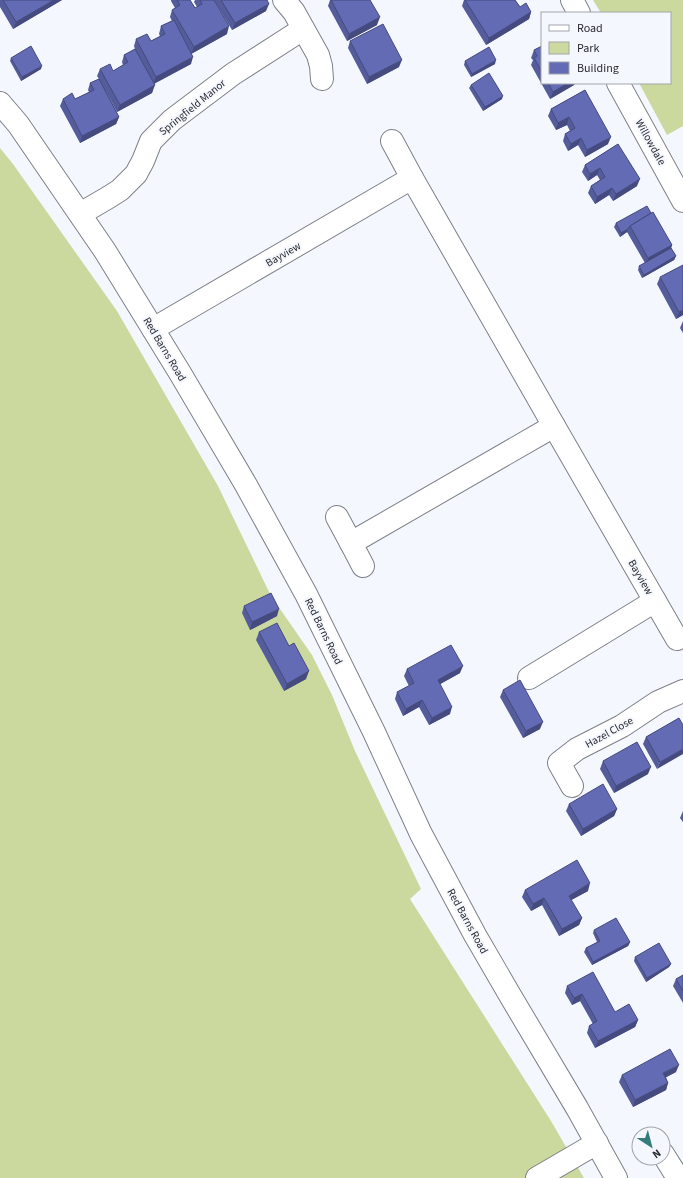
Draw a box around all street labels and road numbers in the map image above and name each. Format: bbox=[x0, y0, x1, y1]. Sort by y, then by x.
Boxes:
street label: Springfield Manor bbox=[156, 76, 229, 139]
street label: Willowdale bbox=[632, 116, 670, 169]
street label: Bayview bbox=[263, 238, 304, 271]
street label: Red Barns Road bbox=[140, 314, 190, 384]
street label: Bayview bbox=[624, 557, 657, 598]
street label: Red Barns Road bbox=[301, 595, 346, 667]
street label: Hazel Close bbox=[582, 713, 636, 752]
street label: Red Barns Road bbox=[444, 886, 492, 956]

